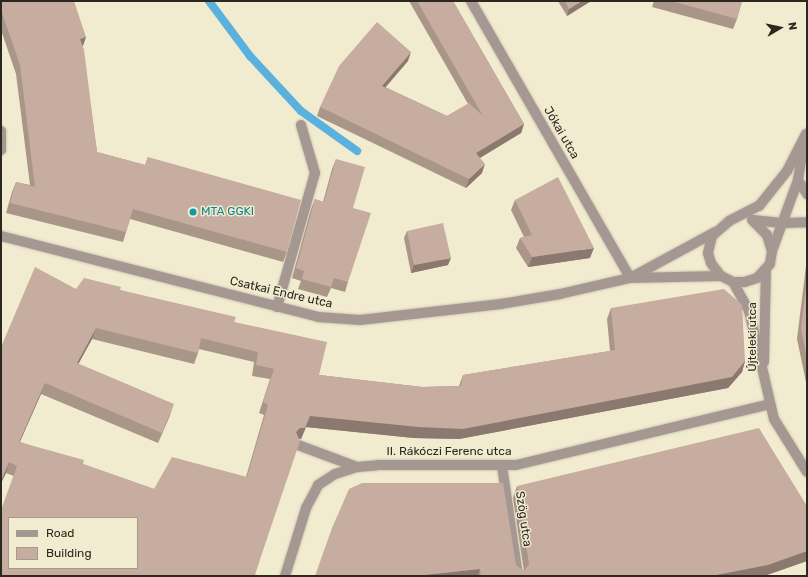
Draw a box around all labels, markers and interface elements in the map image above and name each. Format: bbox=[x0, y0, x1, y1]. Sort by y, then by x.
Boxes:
north arrow bbox=[760, 8, 800, 48]
text: N bbox=[785, 21, 799, 31]
street label: Jókai utca bbox=[540, 104, 582, 162]
place label: MTA GGKI bbox=[201, 205, 254, 219]
marker: MTA GGKI bbox=[188, 207, 198, 217]
street label: Csatkai Endre utca bbox=[228, 274, 334, 312]
street label: Újteleki utca bbox=[746, 302, 760, 372]
street label: II. Rákóczi Ferenc utca bbox=[386, 445, 512, 459]
street label: Szög utca bbox=[512, 490, 534, 548]
legend bbox=[8, 517, 138, 569]
text: Road bbox=[46, 526, 74, 540]
text: Building bbox=[46, 546, 92, 560]

